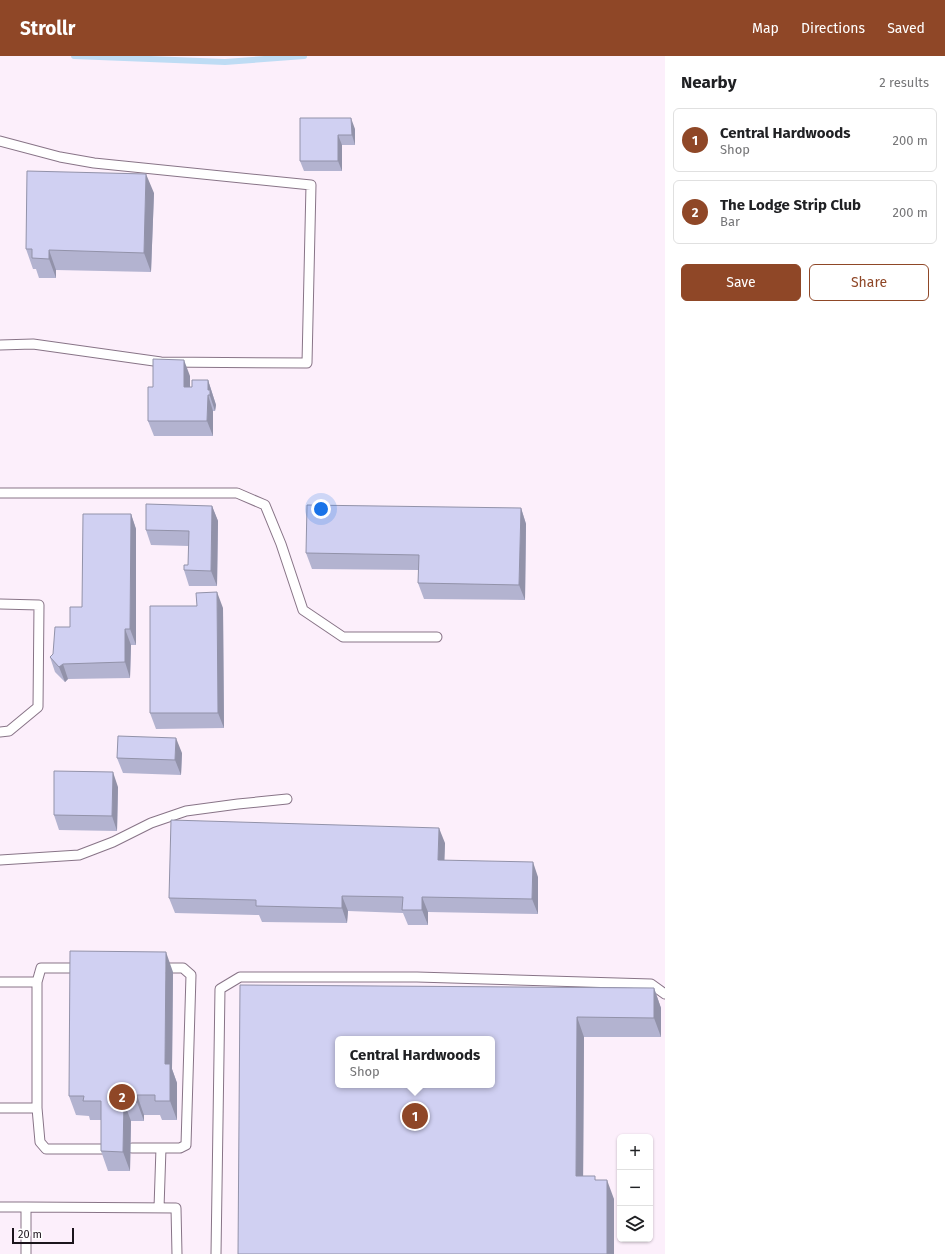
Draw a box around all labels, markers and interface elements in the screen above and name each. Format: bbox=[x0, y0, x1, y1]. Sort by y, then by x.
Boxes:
text: Strollr bbox=[20, 17, 75, 40]
text: Map bbox=[752, 20, 779, 37]
text: Directions bbox=[801, 20, 865, 37]
text: Saved bbox=[887, 20, 925, 37]
text: Nearby bbox=[681, 72, 736, 93]
text: 2 results bbox=[879, 75, 929, 90]
text: Central Hardwoods bbox=[720, 124, 850, 142]
text: 1 bbox=[692, 133, 698, 148]
text: 200 m bbox=[892, 133, 928, 148]
text: Shop bbox=[720, 142, 750, 157]
text: The Lodge Strip Club bbox=[720, 196, 861, 214]
text: 2 bbox=[692, 205, 698, 220]
text: 200 m bbox=[892, 205, 928, 220]
text: Bar bbox=[720, 214, 740, 229]
button: Save bbox=[681, 264, 801, 301]
button: Share bbox=[809, 264, 929, 301]
your location bbox=[311, 499, 331, 519]
popup bbox=[335, 1036, 495, 1088]
text: Central Hardwoods bbox=[350, 1046, 480, 1064]
text: Shop bbox=[350, 1064, 380, 1079]
pin: 2 bbox=[109, 1082, 135, 1112]
pin: 1 bbox=[402, 1101, 428, 1131]
map controls bbox=[617, 1134, 653, 1242]
button: + bbox=[617, 1134, 653, 1170]
button: − bbox=[617, 1170, 653, 1206]
button: layers bbox=[617, 1206, 653, 1242]
scale bar bbox=[12, 1226, 74, 1245]
text: 20 m bbox=[18, 1228, 42, 1241]

